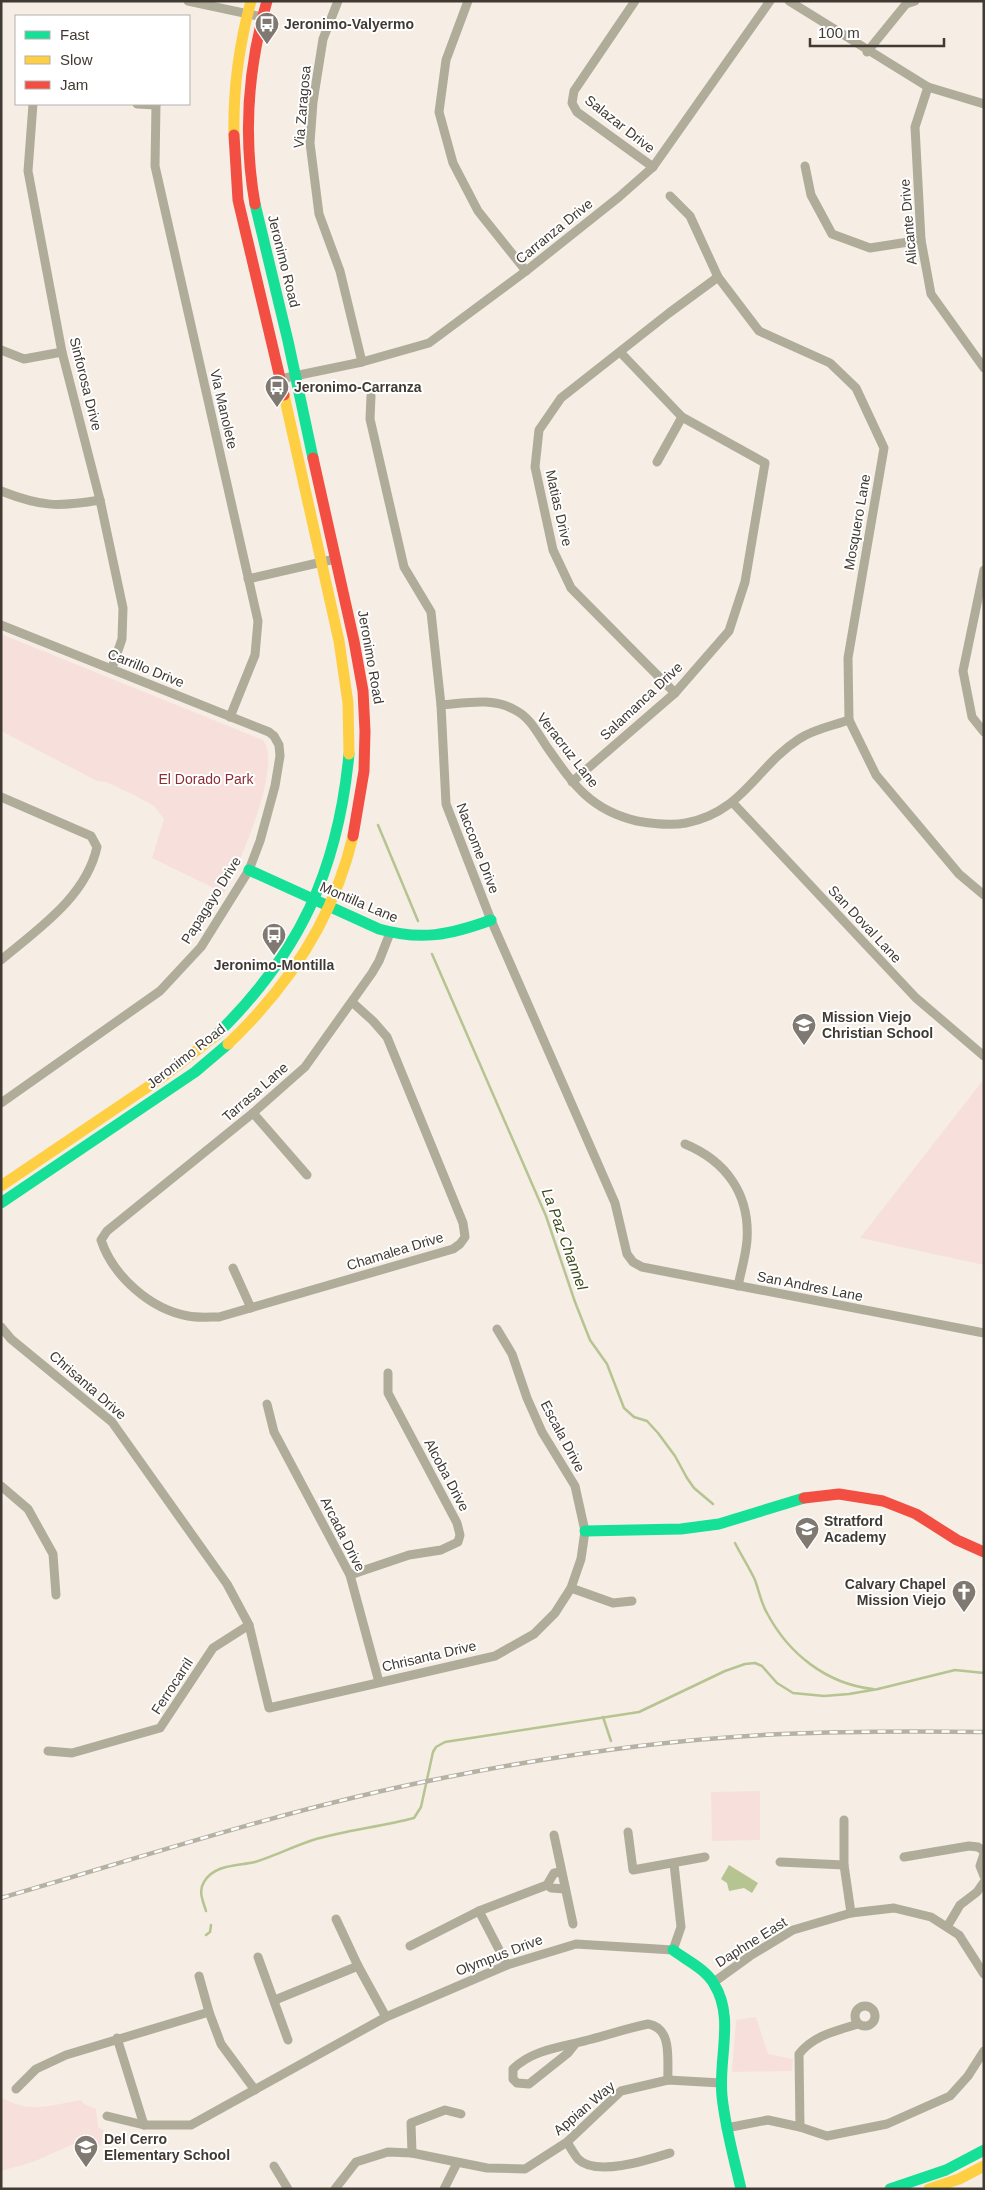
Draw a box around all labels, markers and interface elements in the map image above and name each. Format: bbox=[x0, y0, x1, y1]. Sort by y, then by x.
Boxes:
bus stop icon: Jeronimo-Valyermo bbox=[254, 11, 280, 45]
legend bbox=[15, 15, 190, 105]
scale bar bbox=[810, 15, 944, 47]
place label: Jeronimo-Valyermo bbox=[284, 16, 414, 32]
text: 100 m bbox=[818, 24, 860, 41]
text: Fast bbox=[60, 26, 90, 43]
text: Slow bbox=[60, 51, 93, 68]
street label: Via Zaragosa bbox=[290, 65, 314, 149]
text: Jam bbox=[60, 76, 88, 93]
street label: Salazar Drive bbox=[582, 92, 658, 156]
street label: Alicante Drive bbox=[896, 178, 920, 266]
street label: Carranza Drive bbox=[512, 195, 596, 267]
street label: Jeronimo Road bbox=[265, 213, 303, 309]
street label: Sinforosa Drive bbox=[67, 336, 105, 433]
street label: Via Manolete bbox=[207, 368, 241, 451]
bus stop icon: Jeronimo-Carranza bbox=[264, 374, 290, 408]
place label: Jeronimo-Carranza bbox=[294, 379, 422, 395]
street label: Matias Drive bbox=[542, 468, 576, 548]
street label: Mosquero Lane bbox=[841, 472, 873, 571]
street label: Jeronimo Road bbox=[355, 609, 387, 705]
street label: Carrillo Drive bbox=[105, 645, 187, 691]
street label: Salamanca Drive bbox=[597, 659, 686, 743]
street label: Veracruz Lane bbox=[534, 709, 602, 791]
park label: El Dorado Park bbox=[159, 771, 254, 787]
street label: Naccome Drive bbox=[453, 800, 503, 896]
street label: Papagayo Drive bbox=[178, 853, 244, 946]
street label: Montilla Lane bbox=[318, 878, 401, 926]
street label: San Doval Lane bbox=[825, 882, 905, 966]
bus stop icon: Jeronimo-Montilla bbox=[261, 922, 287, 956]
place label: Jeronimo-Montilla bbox=[214, 957, 334, 973]
place label: Mission Viejo Christian School bbox=[822, 1009, 933, 1041]
school or university icon: Mission Viejo Christian School bbox=[791, 1012, 817, 1046]
street label: Jeronimo Road bbox=[144, 1020, 228, 1092]
street label: Tarrasa Lane bbox=[219, 1059, 291, 1125]
water label: La Paz Channel bbox=[539, 1186, 591, 1293]
street label: Chamalea Drive bbox=[345, 1229, 446, 1273]
street label: San Andres Lane bbox=[756, 1268, 864, 1304]
street label: Chrisanta Drive bbox=[46, 1347, 130, 1423]
street label: Escala Drive bbox=[537, 1398, 589, 1475]
street label: Alcoba Drive bbox=[421, 1436, 473, 1514]
street label: Arcada Drive bbox=[318, 1494, 369, 1574]
place label: Stratford Academy bbox=[824, 1513, 886, 1545]
school or university icon: Stratford Academy bbox=[794, 1516, 820, 1550]
place label: Calvary Chapel Mission Viejo bbox=[845, 1576, 946, 1608]
church icon: Calvary Chapel Mission Viejo bbox=[951, 1579, 977, 1613]
street label: Chrisanta Drive bbox=[380, 1637, 478, 1675]
street label: Ferrocarril bbox=[148, 1655, 196, 1717]
street label: Daphne East bbox=[712, 1914, 790, 1970]
street label: Olympus Drive bbox=[453, 1931, 545, 1979]
street label: Appian Way bbox=[550, 2078, 618, 2138]
place label: Del Cerro Elementary School bbox=[104, 2131, 230, 2163]
school or university icon: Del Cerro Elementary School bbox=[73, 2134, 99, 2168]

